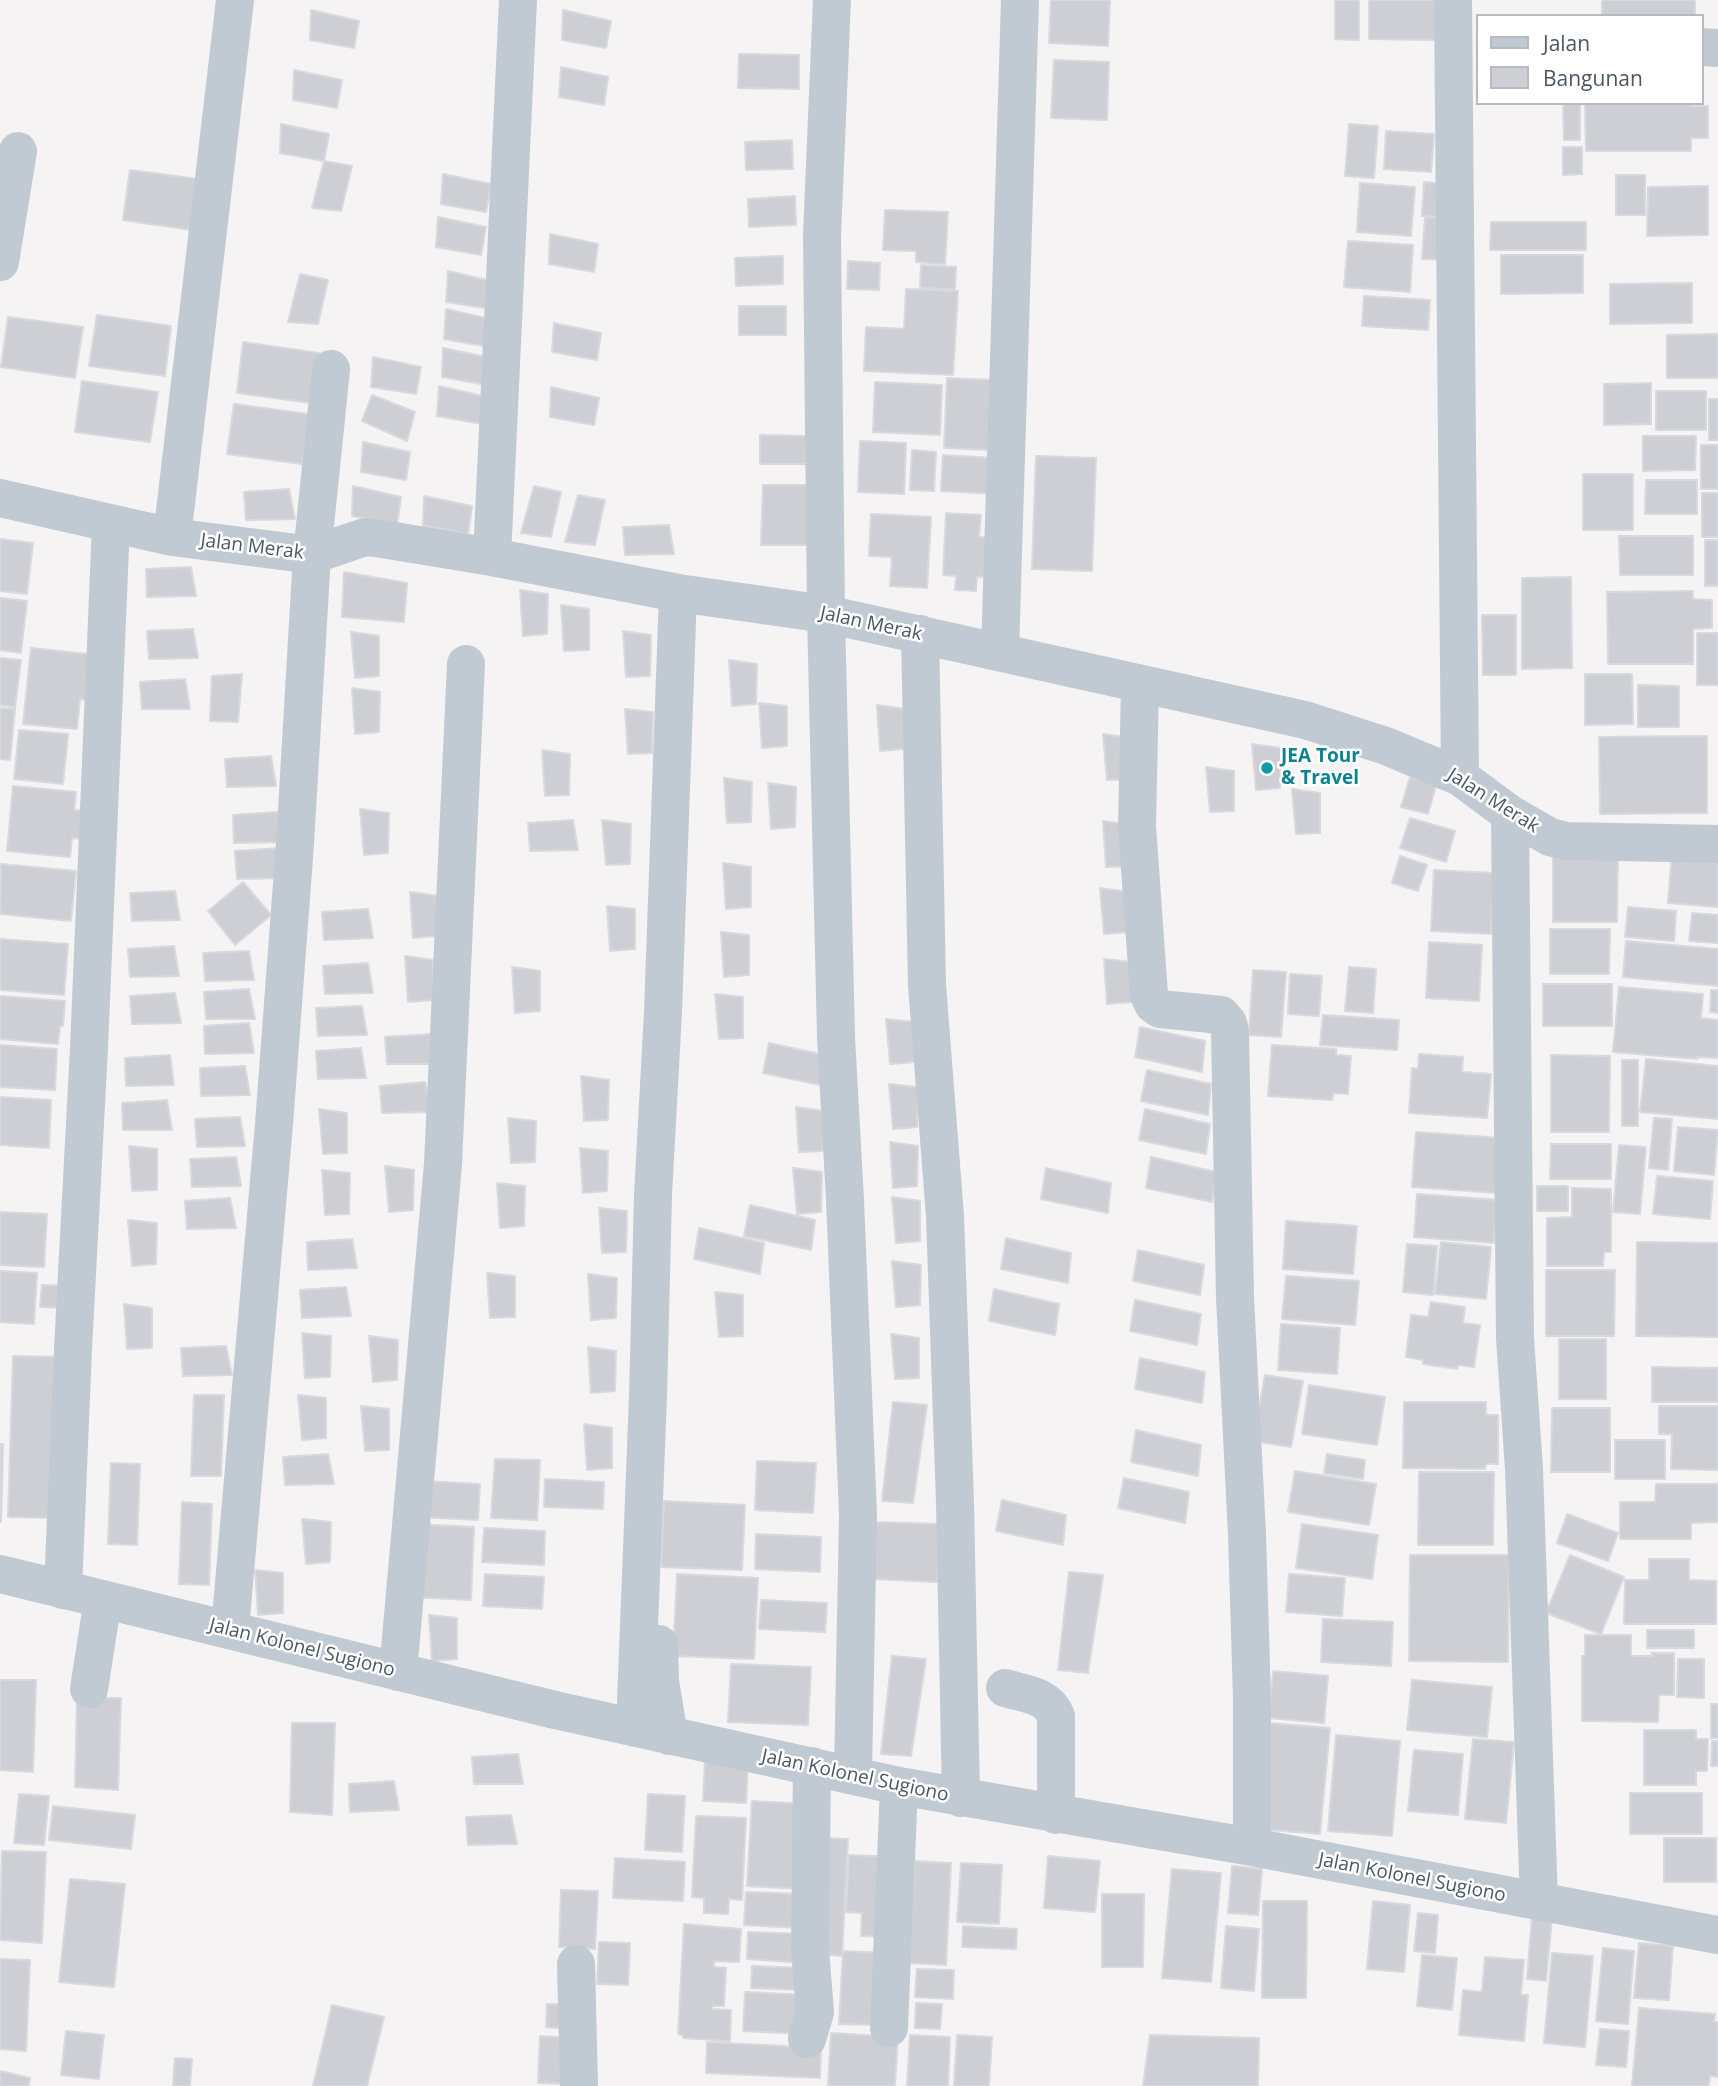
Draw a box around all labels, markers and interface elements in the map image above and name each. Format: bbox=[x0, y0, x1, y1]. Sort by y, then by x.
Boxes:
legend bbox=[1476, 14, 1704, 105]
text: Jalan bbox=[1543, 29, 1590, 57]
text: Bangunan bbox=[1543, 64, 1643, 92]
street label: Jalan Merak bbox=[199, 529, 305, 565]
street label: Jalan Merak bbox=[818, 602, 924, 646]
place label: JEA Tour & Travel bbox=[1281, 746, 1360, 790]
marker: JEA Tour & Travel bbox=[1259, 760, 1275, 776]
street label: Jalan Merak bbox=[1443, 764, 1543, 838]
street label: Jalan Kolonel Sugiono bbox=[207, 1614, 397, 1682]
street label: Jalan Kolonel Sugiono bbox=[759, 1745, 951, 1807]
street label: Jalan Kolonel Sugiono bbox=[1316, 1849, 1508, 1907]

